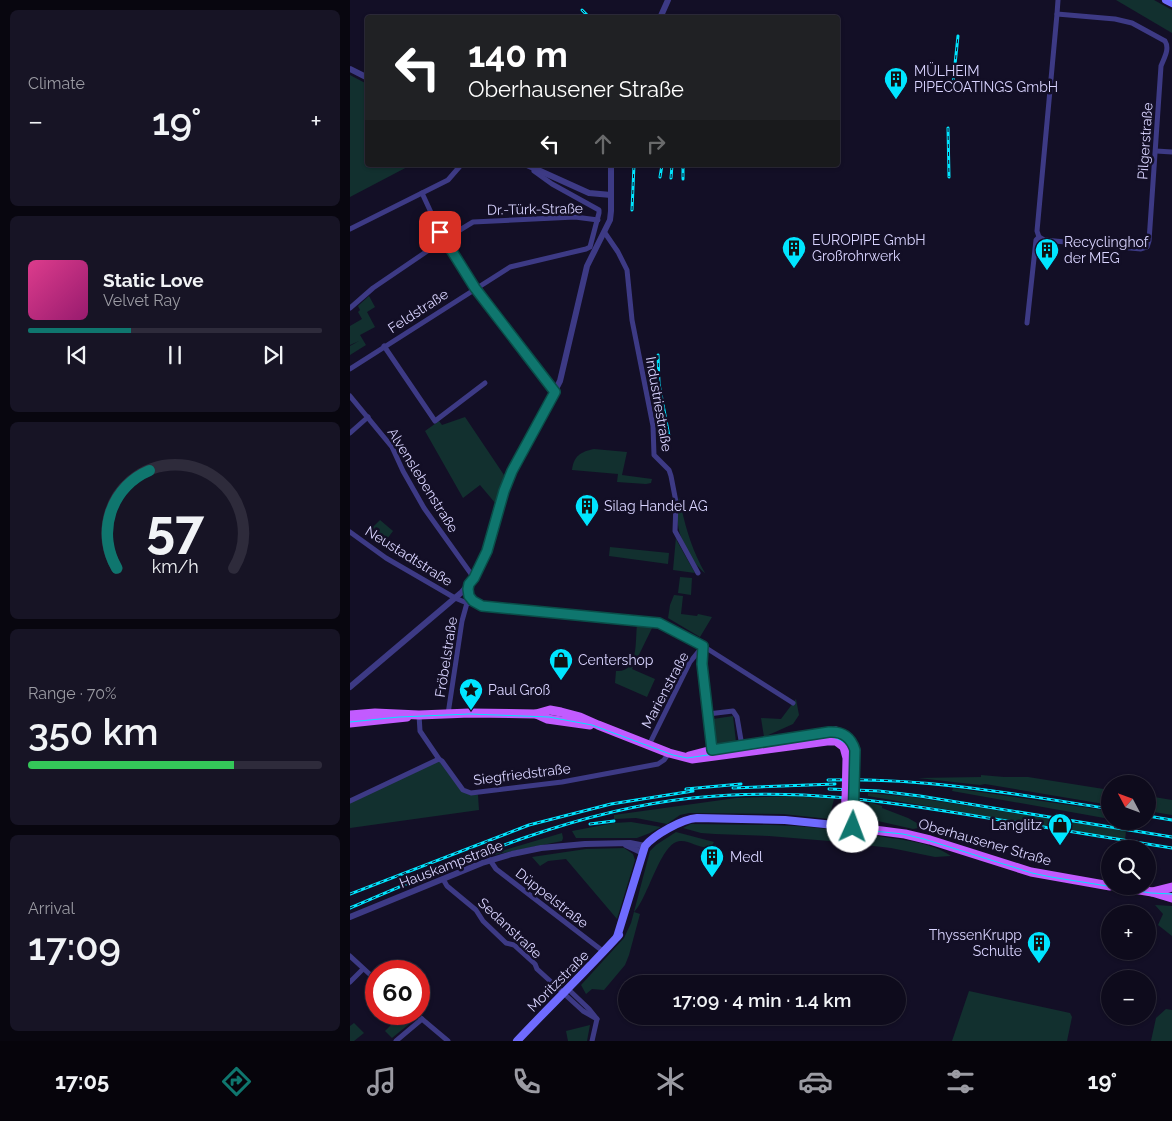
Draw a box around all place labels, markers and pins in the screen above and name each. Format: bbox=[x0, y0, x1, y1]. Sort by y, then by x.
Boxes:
place label: MÜLHEIM PIPECOATINGS GmbH bbox=[914, 61, 1058, 95]
building icon: MÜLHEIM PIPECOATINGS GmbH bbox=[883, 66, 909, 100]
pin bbox=[419, 211, 461, 253]
place label: EUROPIPE GmbH Großrohrwerk bbox=[812, 232, 925, 264]
place label: Recyclinghof der MEG bbox=[1064, 234, 1150, 266]
building icon: EUROPIPE GmbH Großrohrwerk bbox=[781, 235, 807, 269]
building icon: Recyclinghof der MEG bbox=[1034, 237, 1060, 271]
building icon: Silag Handel AG bbox=[574, 493, 600, 527]
place label: Silag Handel AG bbox=[604, 498, 708, 514]
shop icon: Centershop bbox=[548, 647, 574, 681]
place label: Centershop bbox=[578, 652, 654, 668]
place icon: Paul Groß bbox=[458, 677, 484, 711]
place label: Paul Groß bbox=[488, 682, 551, 698]
shop icon: Langlitz bbox=[1047, 812, 1073, 846]
place label: Langlitz bbox=[991, 817, 1042, 833]
building icon: Medl bbox=[699, 844, 725, 878]
place label: Medl bbox=[730, 849, 763, 865]
place label: ThyssenKrupp Schulte bbox=[929, 927, 1022, 959]
building icon: ThyssenKrupp Schulte bbox=[1026, 930, 1052, 964]

